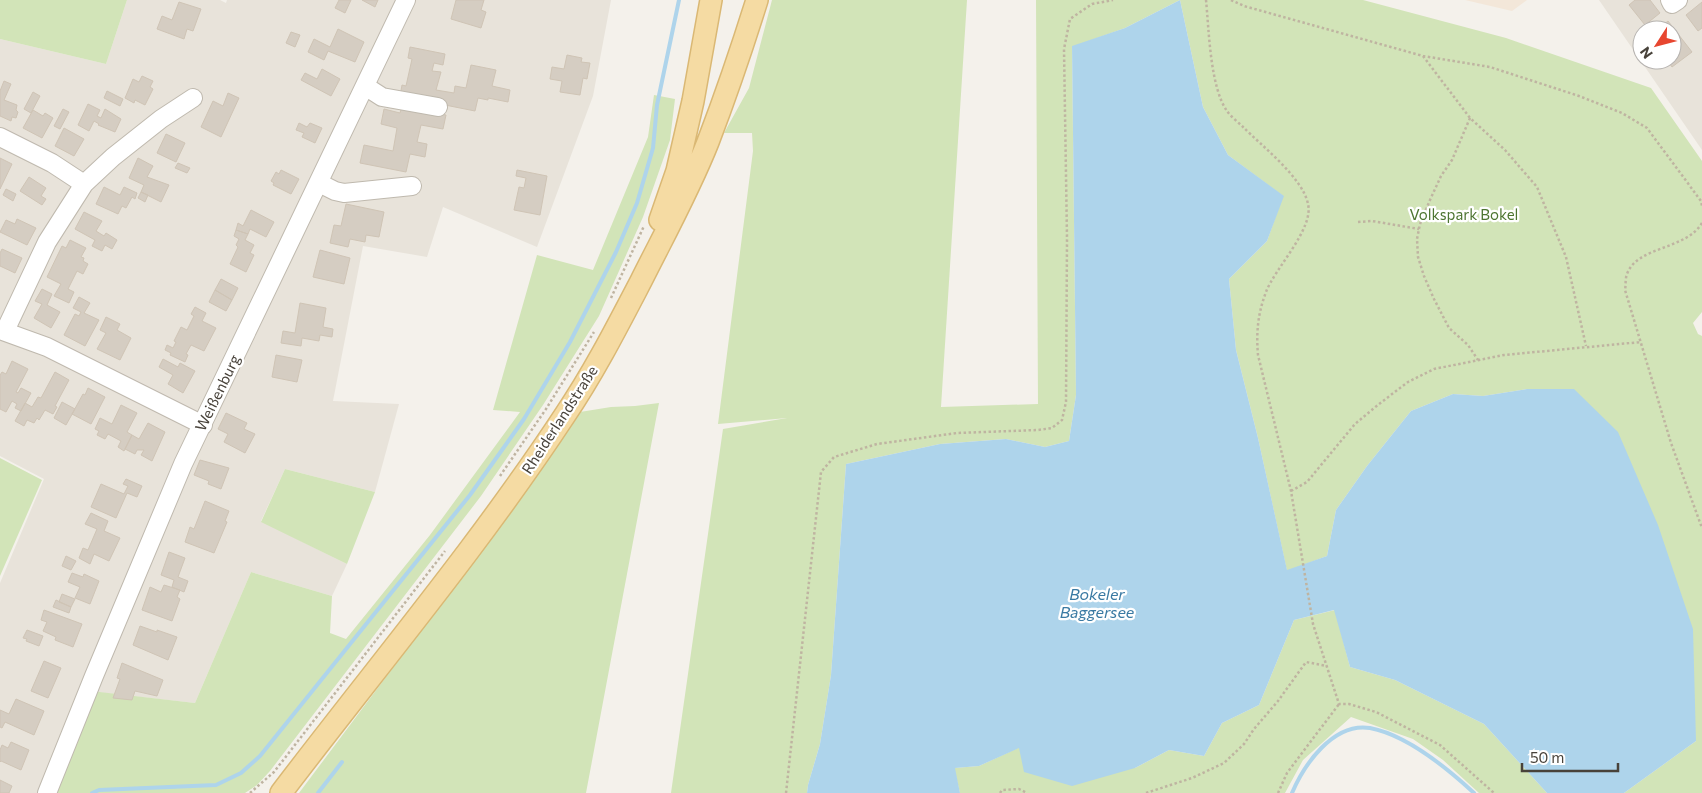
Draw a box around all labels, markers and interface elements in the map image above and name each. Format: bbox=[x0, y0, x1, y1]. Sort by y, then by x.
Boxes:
north arrow bbox=[1632, 20, 1682, 70]
text: N bbox=[1636, 44, 1656, 62]
park label: Volkspark Bokel bbox=[1410, 205, 1518, 223]
street label: Weißenburg bbox=[191, 351, 243, 434]
street label: Rheiderlandstraße bbox=[517, 362, 601, 477]
water label: Bokeler Baggersee bbox=[1060, 584, 1135, 621]
scale bar bbox=[1522, 740, 1618, 772]
text: 50 m bbox=[1530, 748, 1564, 766]

